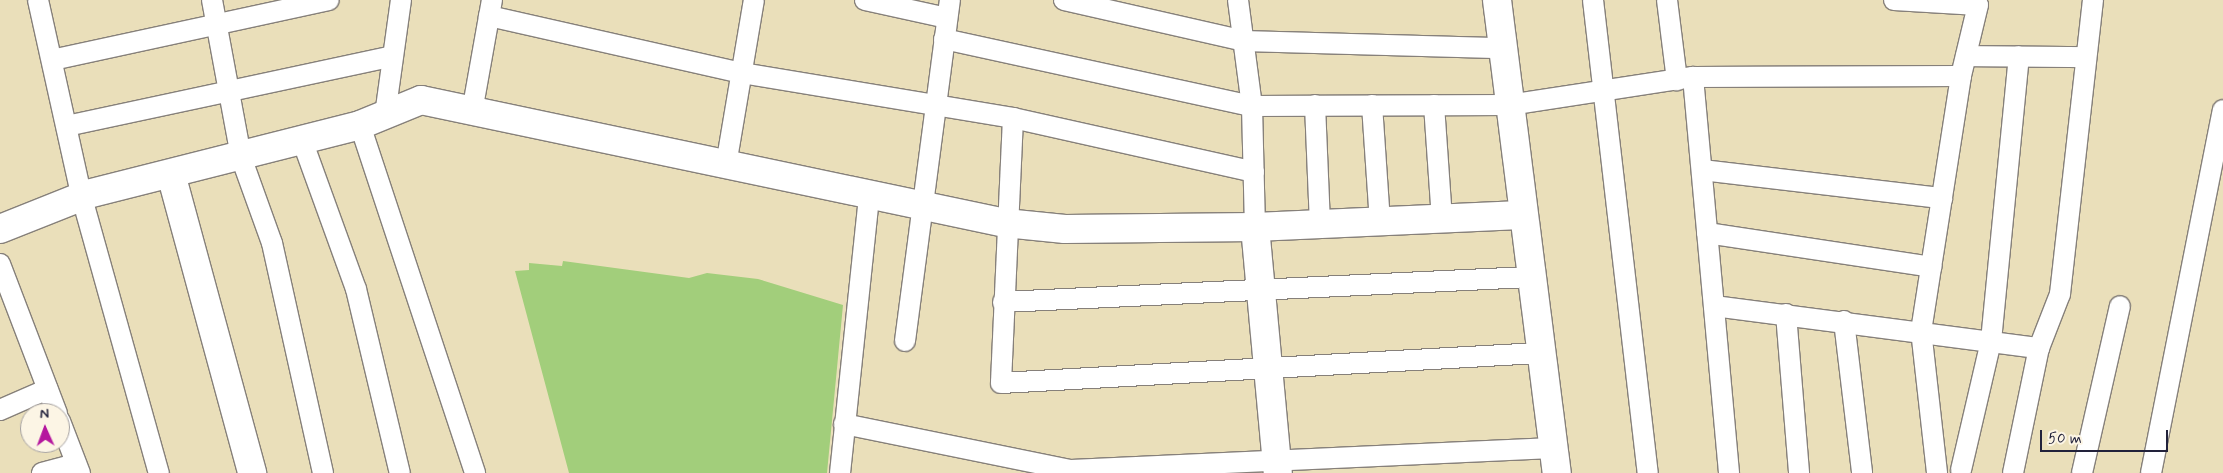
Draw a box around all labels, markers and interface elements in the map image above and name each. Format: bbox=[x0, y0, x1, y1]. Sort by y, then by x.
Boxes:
north arrow bbox=[20, 403, 70, 453]
text: N bbox=[40, 405, 49, 423]
scale bar bbox=[2043, 420, 2170, 452]
text: 50 m bbox=[2048, 429, 2082, 449]

